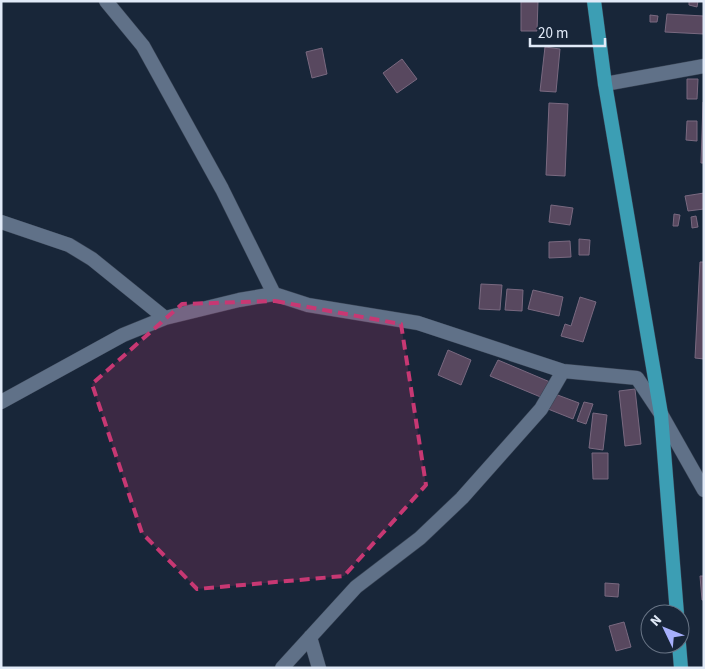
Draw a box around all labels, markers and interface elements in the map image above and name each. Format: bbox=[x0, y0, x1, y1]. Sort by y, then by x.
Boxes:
scale bar bbox=[530, 15, 605, 47]
text: 20 m bbox=[538, 23, 568, 44]
north arrow bbox=[640, 604, 690, 654]
text: N bbox=[646, 611, 667, 631]

